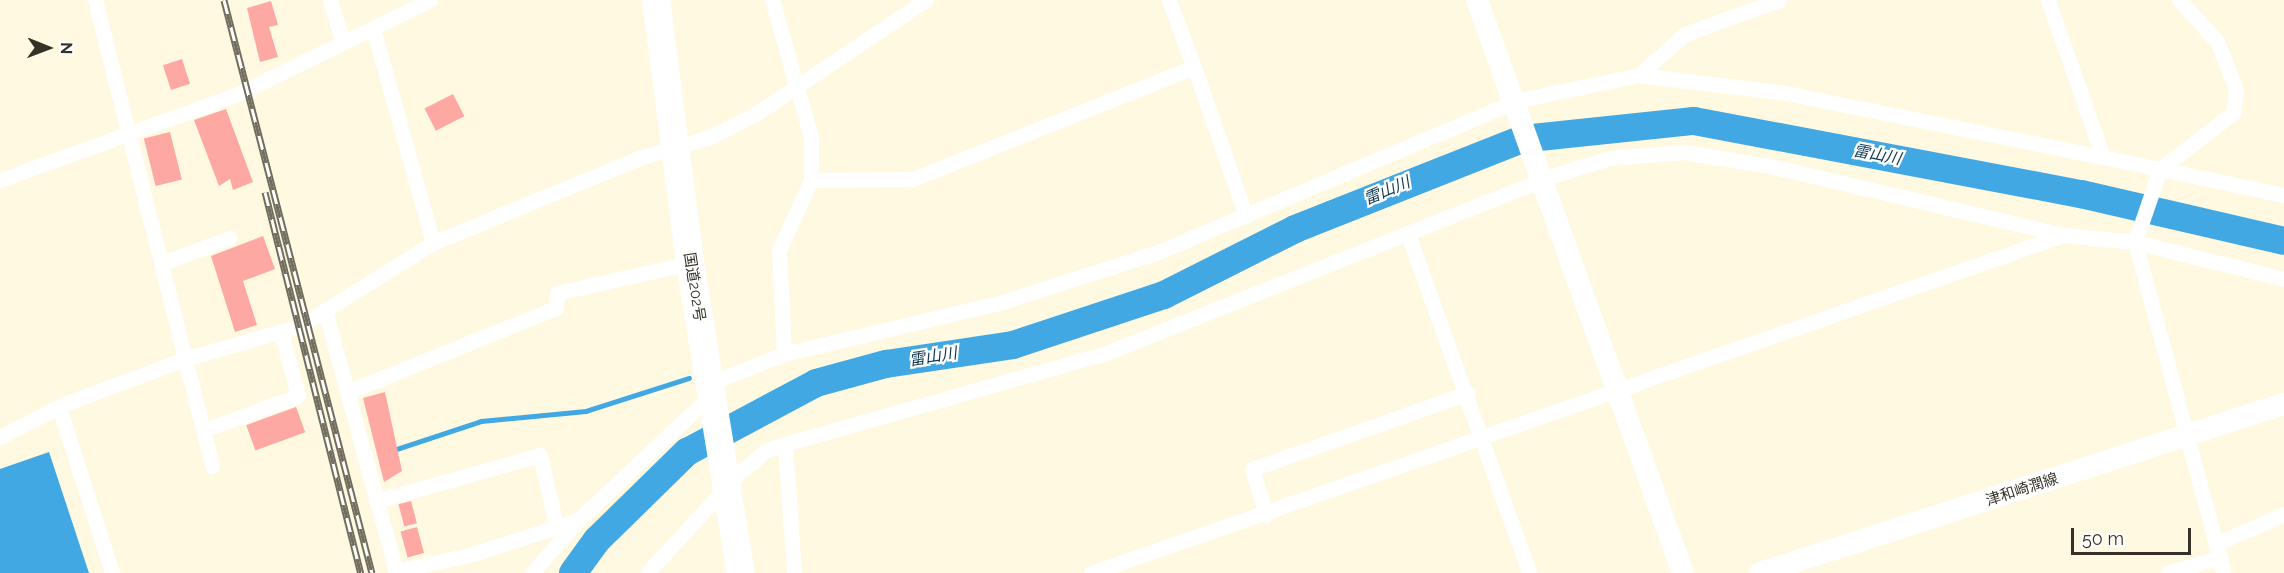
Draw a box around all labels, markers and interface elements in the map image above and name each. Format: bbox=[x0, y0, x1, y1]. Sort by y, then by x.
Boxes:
north arrow bbox=[18, 18, 78, 78]
text: N bbox=[57, 42, 76, 55]
water label: 雷山川 bbox=[1852, 141, 1902, 169]
water label: 雷山川 bbox=[1361, 173, 1413, 209]
street label: 国道202号 bbox=[680, 251, 708, 323]
water label: 雷山川 bbox=[908, 344, 958, 370]
street label: 津和崎潤線 bbox=[1984, 470, 2060, 510]
scale bar bbox=[2074, 516, 2194, 554]
text: 50 m bbox=[2082, 528, 2124, 549]

